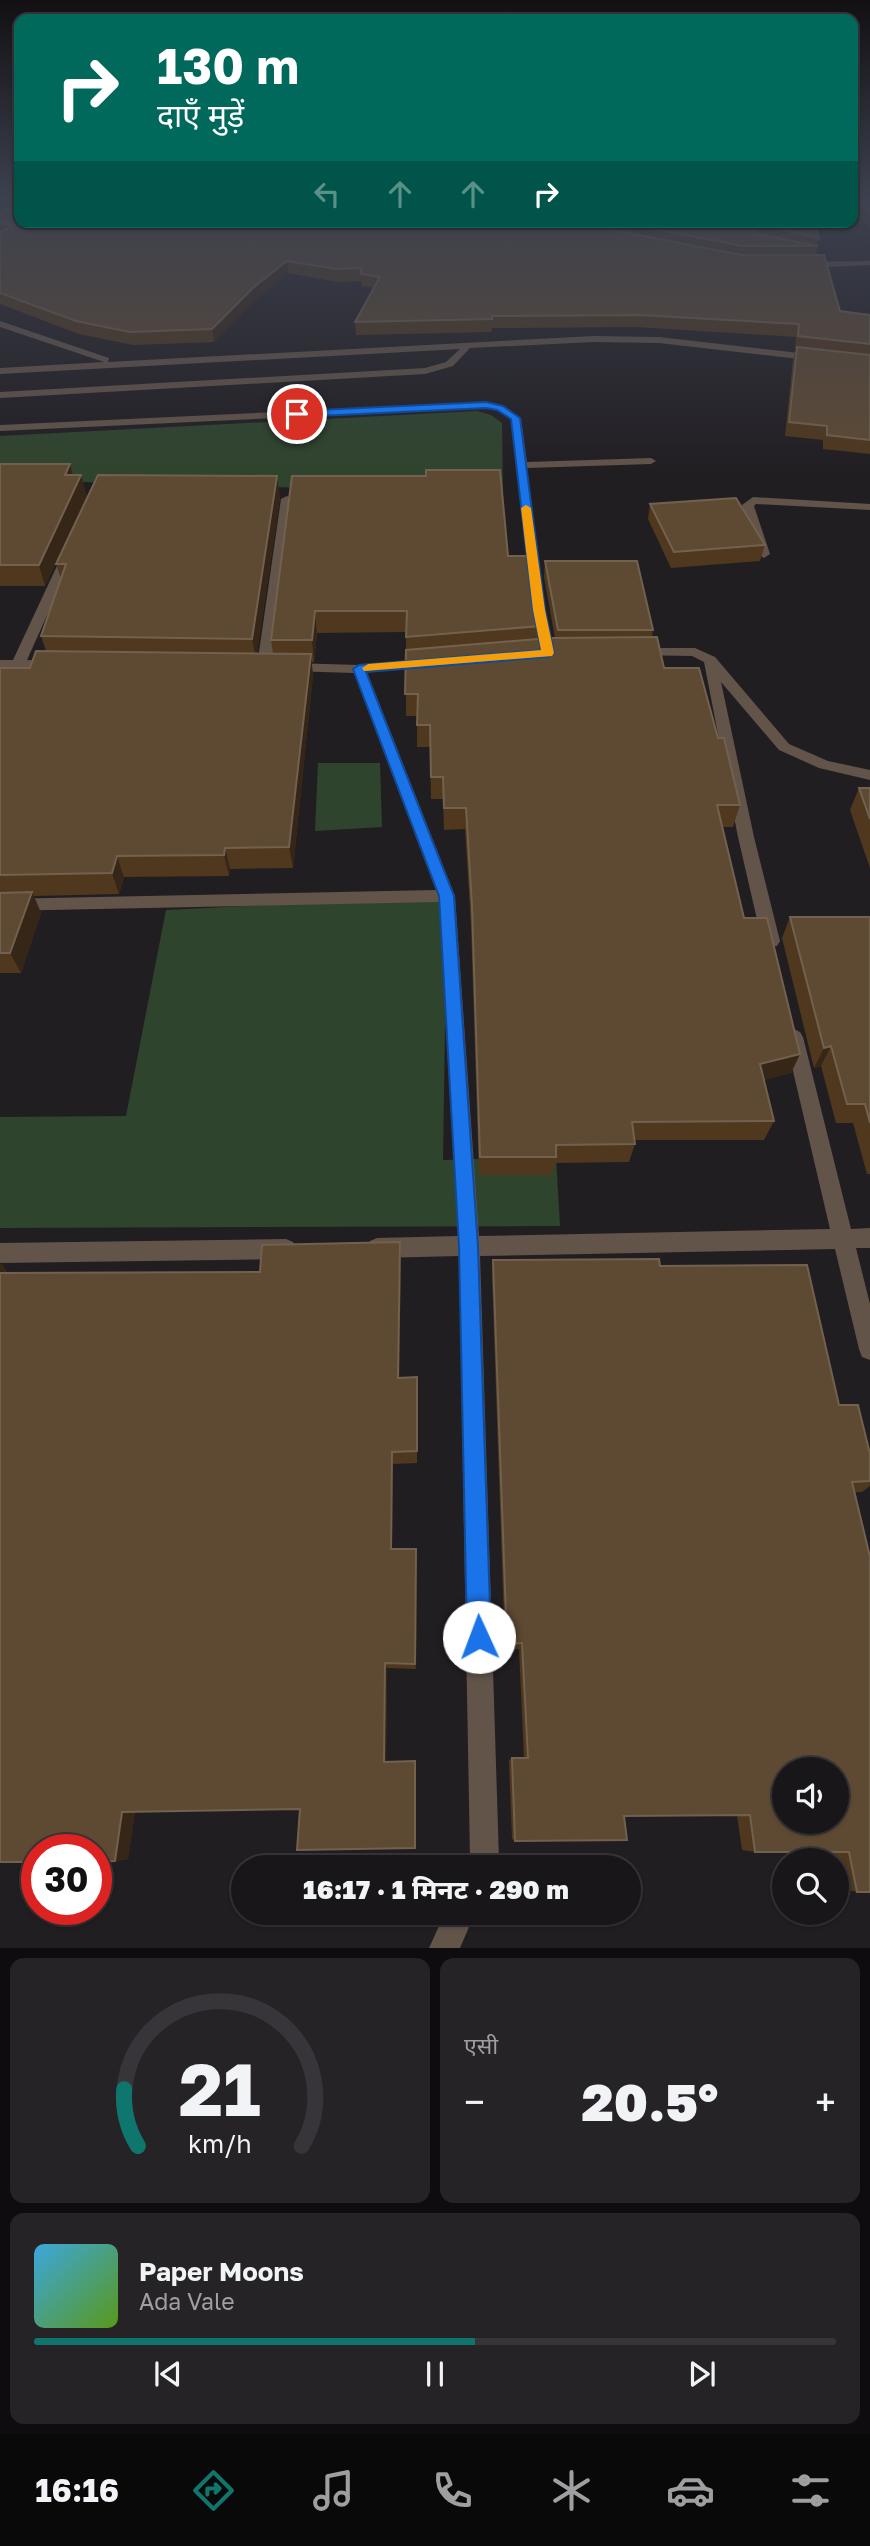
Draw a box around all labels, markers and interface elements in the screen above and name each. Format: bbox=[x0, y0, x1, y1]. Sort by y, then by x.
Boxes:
text: 130 m bbox=[157, 36, 299, 95]
icon: right bbox=[42, 42, 133, 133]
text: दाएँ मुड़ें bbox=[157, 96, 244, 134]
icon: left bbox=[308, 175, 346, 213]
icon: ahead bbox=[381, 175, 419, 213]
icon: ahead bbox=[454, 175, 492, 213]
icon: right bbox=[527, 175, 565, 213]
pin bbox=[267, 384, 327, 444]
icon: arrive bbox=[278, 395, 316, 433]
position arrow bbox=[442, 1600, 516, 1674]
map controls bbox=[772, 1757, 849, 1925]
button: sound bbox=[772, 1757, 849, 1834]
speed limit sign: 30 bbox=[21, 1834, 112, 1925]
button: search bbox=[772, 1848, 849, 1925]
text: 16:17 · 1 मिनट · 290 m bbox=[303, 1874, 569, 1905]
text: एसी bbox=[464, 2031, 498, 2059]
text: 21 bbox=[179, 2046, 261, 2133]
text: 20.5° bbox=[582, 2070, 718, 2132]
text: − bbox=[464, 2079, 485, 2124]
text: + bbox=[815, 2079, 836, 2124]
text: km/h bbox=[188, 2128, 252, 2159]
text: Paper Moons bbox=[139, 2256, 304, 2287]
text: Ada Vale bbox=[139, 2287, 235, 2315]
icon: previous bbox=[149, 2355, 187, 2393]
icon: pause bbox=[416, 2355, 454, 2393]
icon: next bbox=[683, 2355, 721, 2393]
icon: directions bbox=[189, 2466, 238, 2515]
icon: music bbox=[309, 2466, 358, 2515]
icon: phone bbox=[428, 2466, 477, 2515]
icon: climate bbox=[547, 2466, 596, 2515]
icon: car bbox=[666, 2466, 715, 2515]
icon: filters bbox=[786, 2466, 835, 2515]
text: 16:16 bbox=[35, 2471, 119, 2509]

